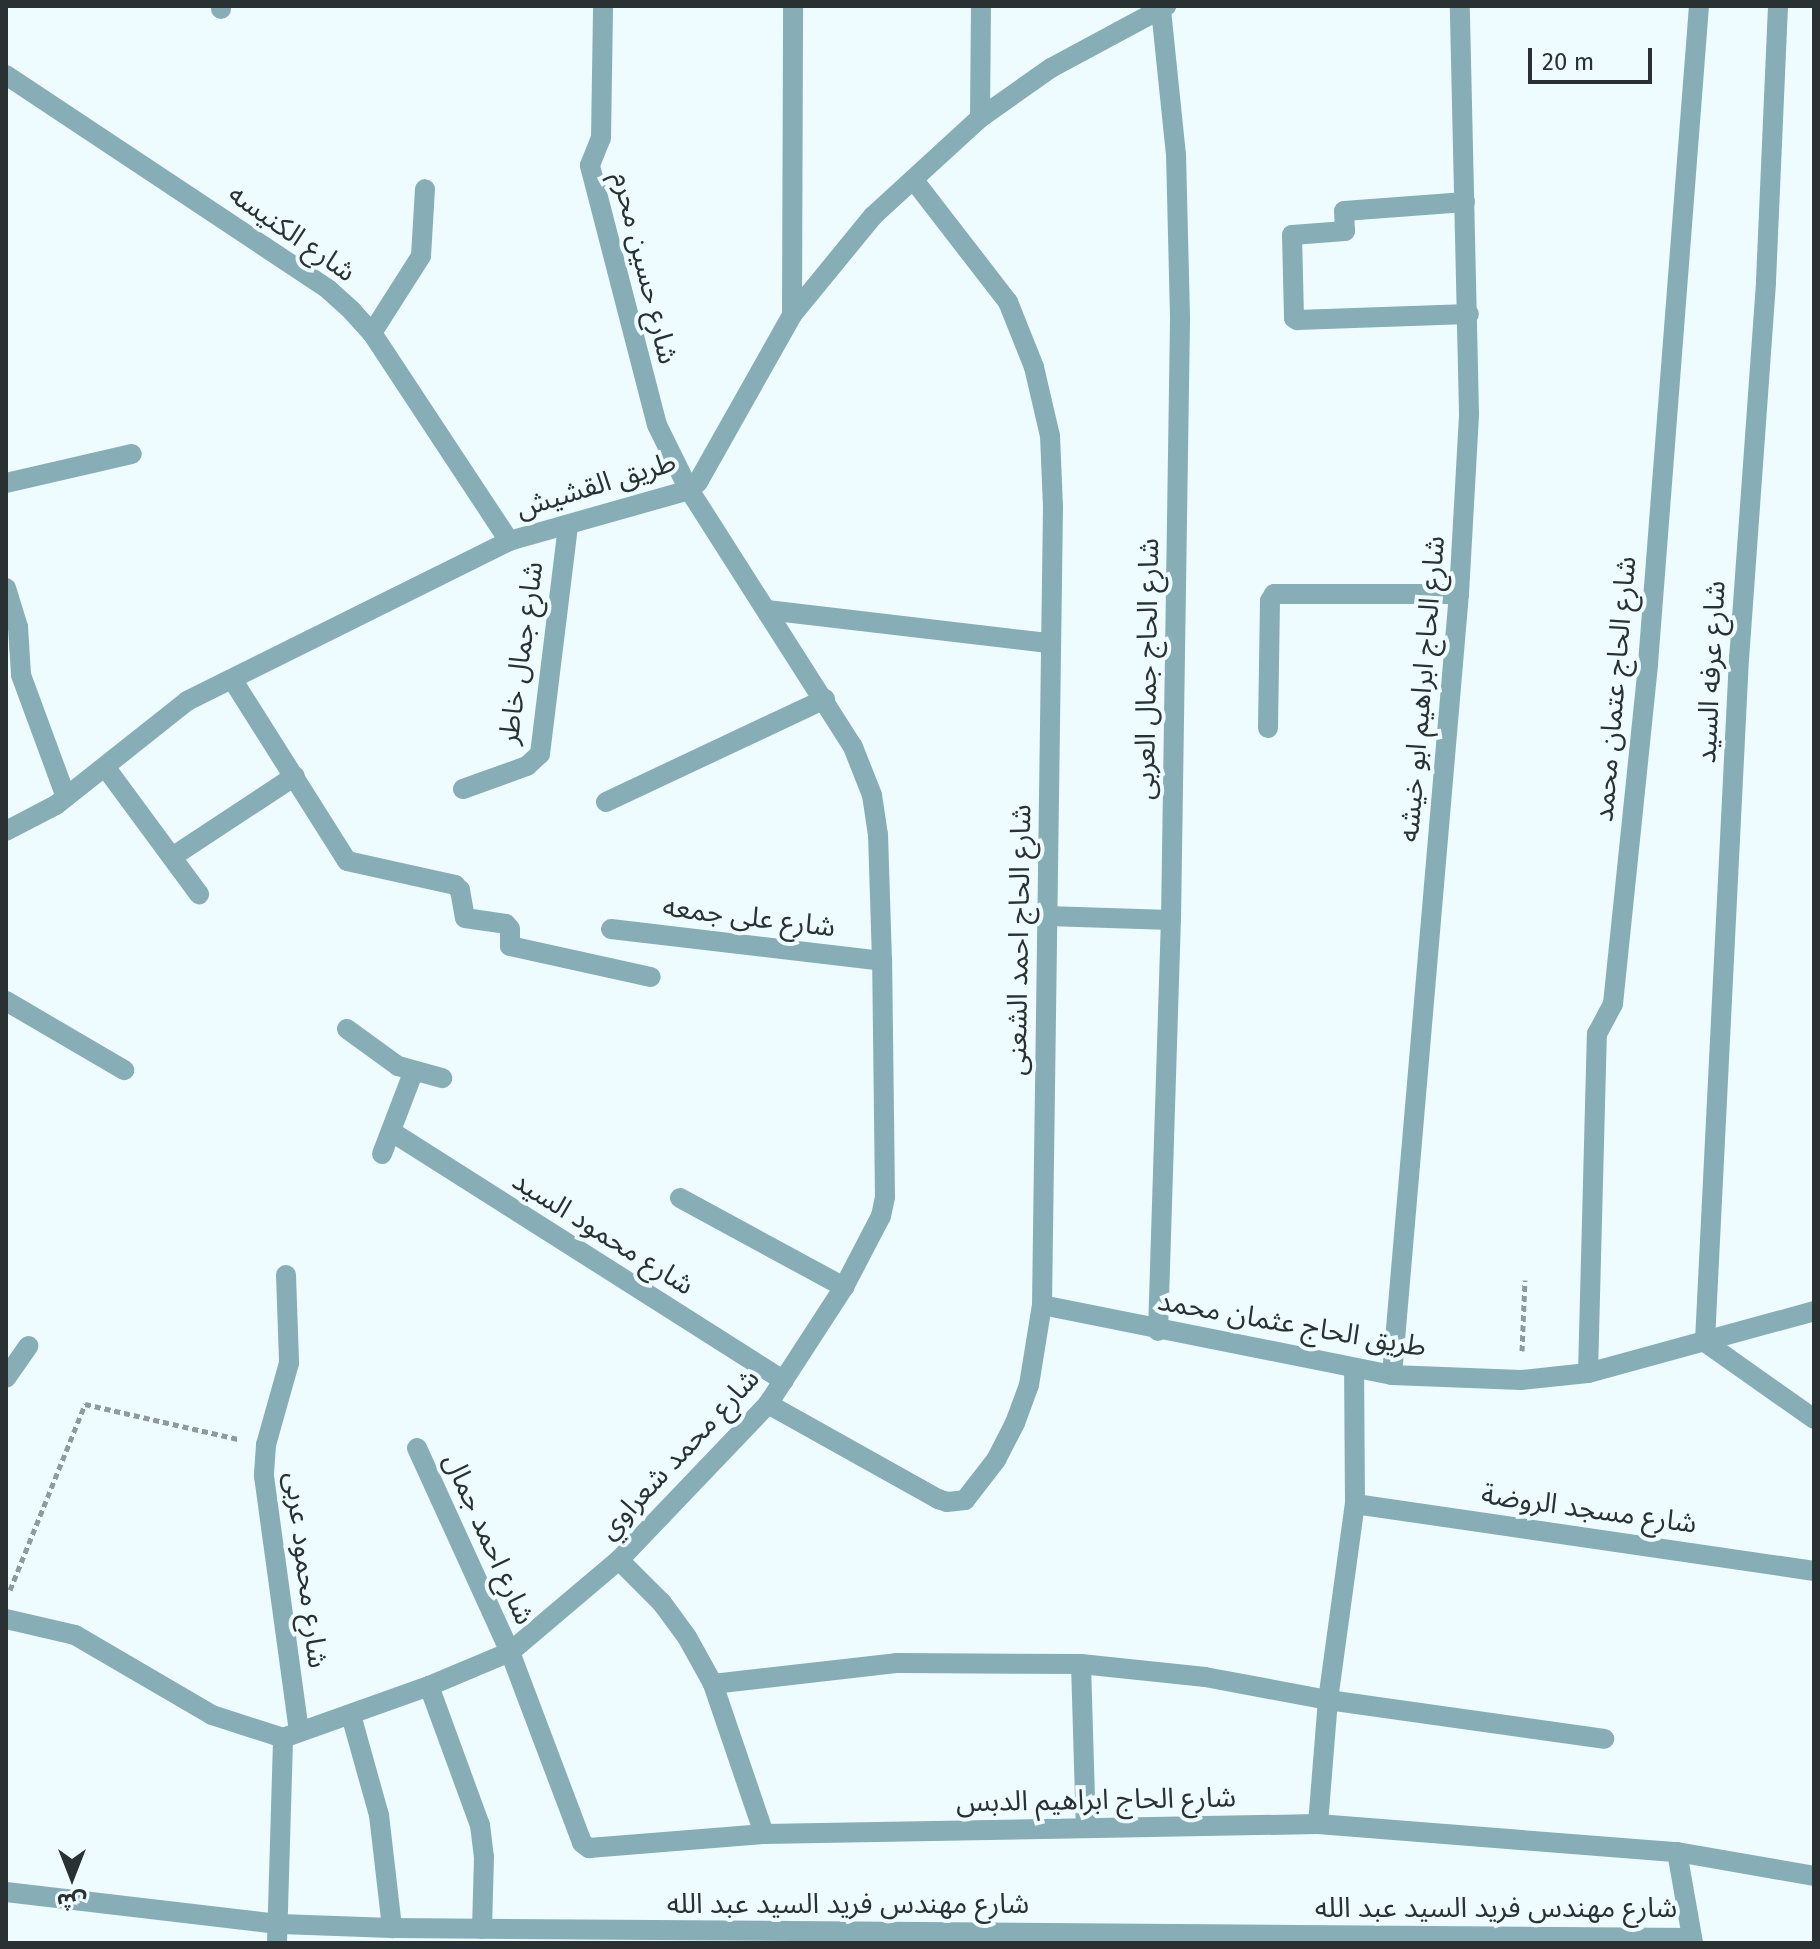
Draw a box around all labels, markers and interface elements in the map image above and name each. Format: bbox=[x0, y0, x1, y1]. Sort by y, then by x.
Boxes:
scale bar bbox=[1532, 32, 1656, 82]
text: 20 m bbox=[1542, 48, 1594, 76]
street label: شارع حسين محرم bbox=[605, 169, 685, 367]
street label: شارع الكنيسه bbox=[222, 177, 362, 289]
street label: طريق القشيش bbox=[512, 445, 680, 525]
street label: شارع الحاج ابراهيم ابو خيشه bbox=[1392, 534, 1452, 844]
street label: شارع الحاج جمال العربى bbox=[1128, 538, 1166, 800]
street label: شارع الحاج عتمان محمد bbox=[1587, 555, 1643, 823]
street label: شارع جمال خاطر bbox=[492, 559, 550, 747]
street label: شارع عرفه السيد bbox=[1689, 580, 1733, 764]
street label: شارع الحاج احمد الشعنى bbox=[1000, 804, 1038, 1076]
street label: شارع على جمعه bbox=[661, 890, 837, 944]
street label: شارع محمود السيد bbox=[506, 1164, 700, 1302]
street label: طريق الحاج عثمان محمد bbox=[1155, 1284, 1429, 1364]
street label: شارع محمد شعراوي bbox=[592, 1362, 766, 1546]
street label: شارع احمد جمال bbox=[436, 1448, 542, 1630]
street label: شارع محمود عربى bbox=[277, 1470, 335, 1670]
street label: شارع مسجد الروضة bbox=[1479, 1477, 1699, 1541]
street label: شارع الحاج ابراهيم الدبس bbox=[956, 1781, 1236, 1819]
north arrow bbox=[32, 1837, 112, 1917]
street label: شارع مهندس فريد السيد عبد الله bbox=[667, 1887, 1029, 1921]
text: ش bbox=[57, 1888, 87, 1915]
street label: شارع مهندس فريد السيد عبد الله bbox=[1315, 1891, 1677, 1925]

